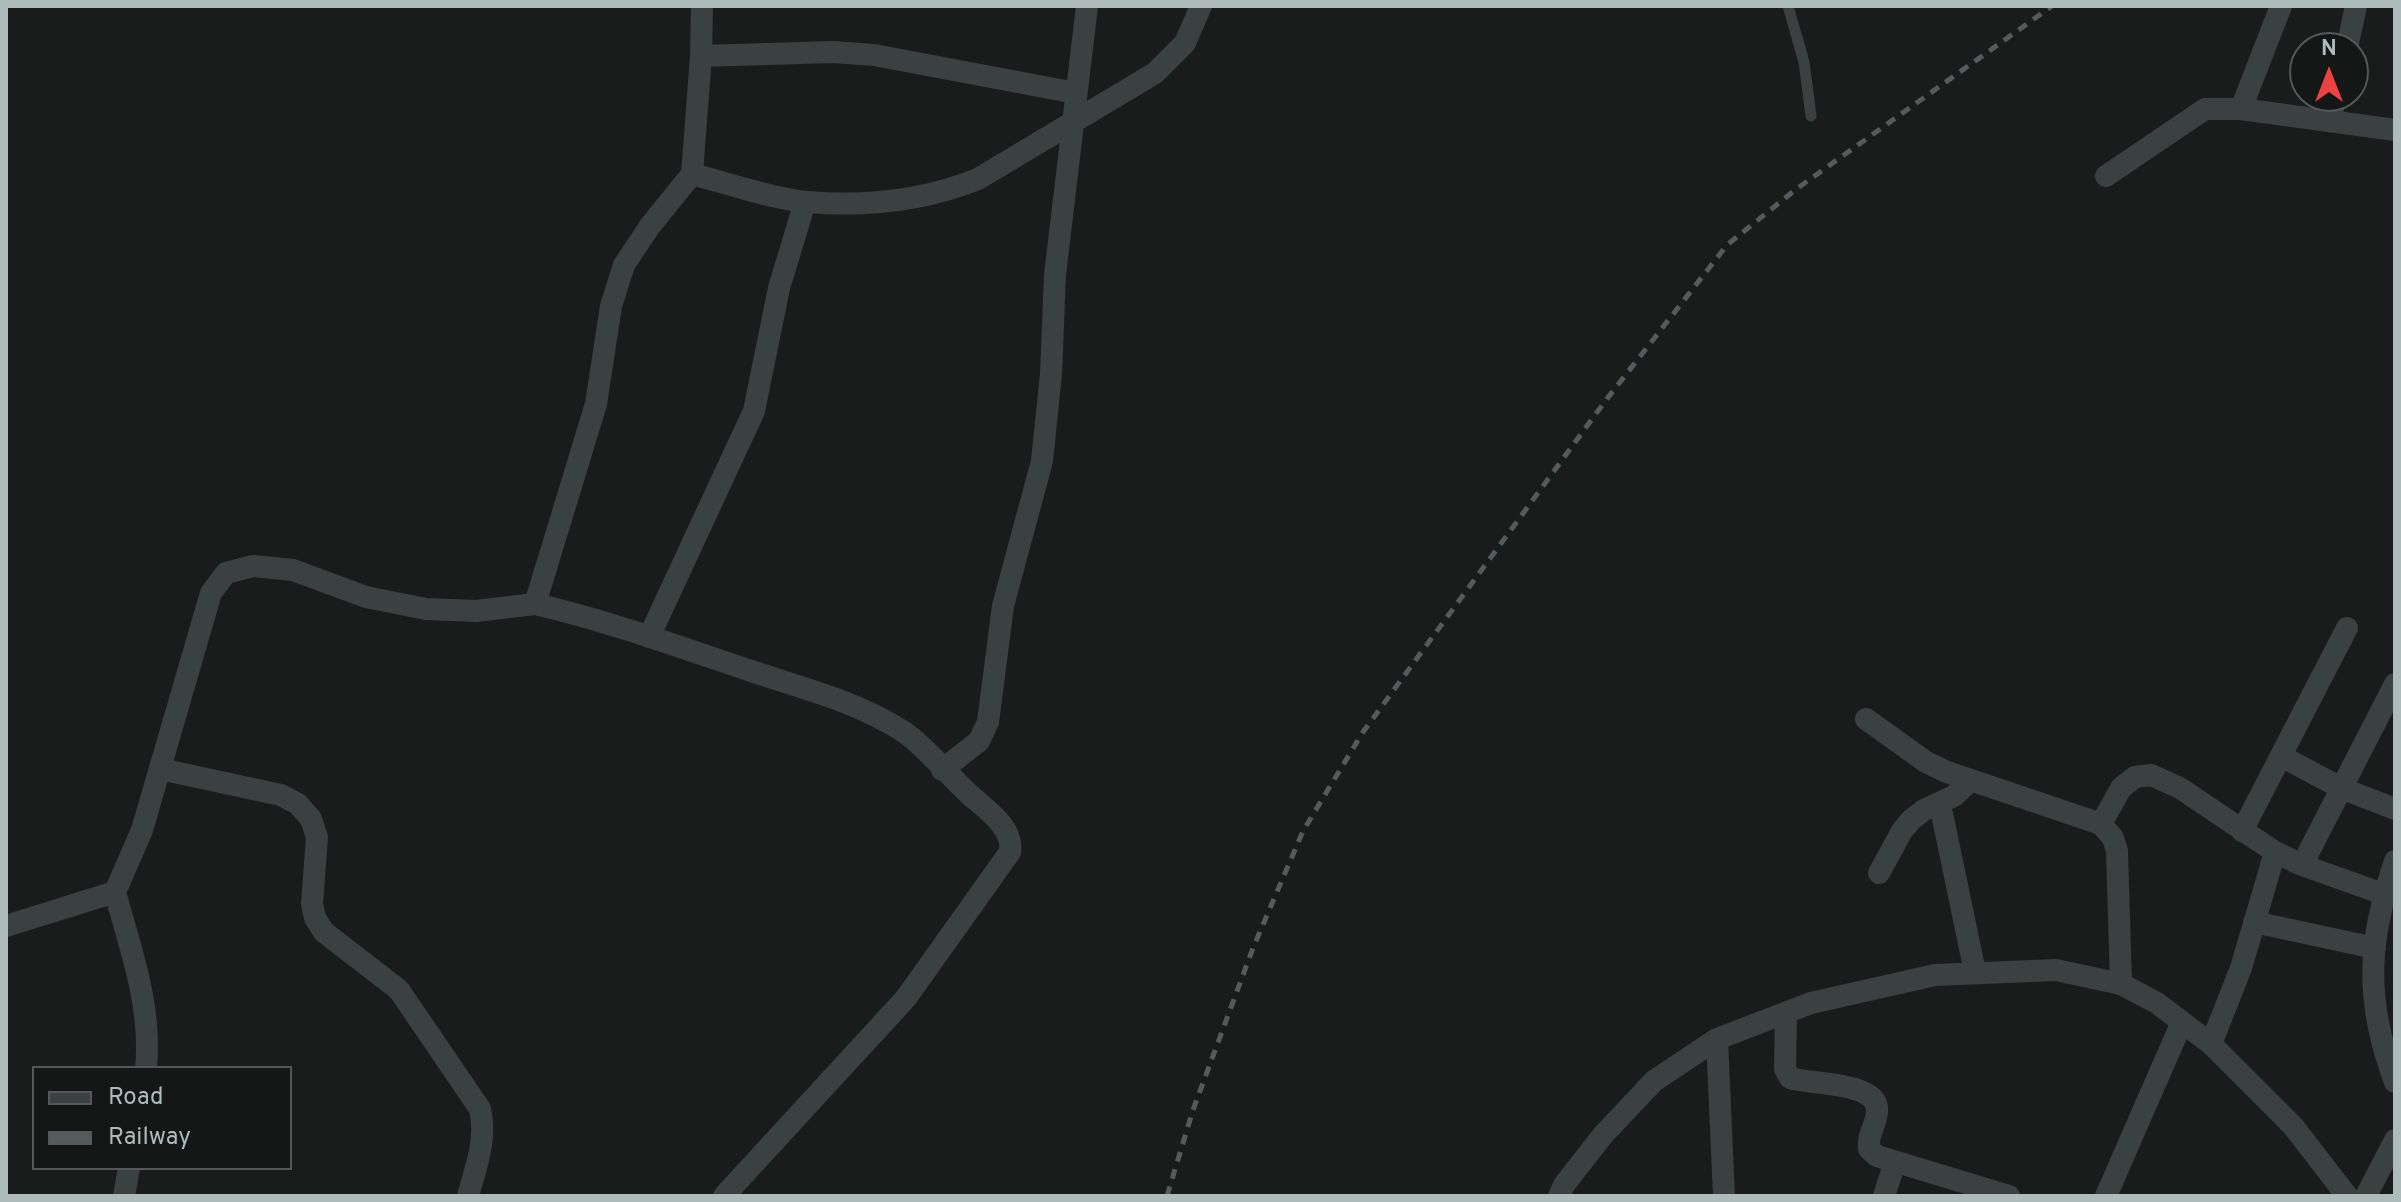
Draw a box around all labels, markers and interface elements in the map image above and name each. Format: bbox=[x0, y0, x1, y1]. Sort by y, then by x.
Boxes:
north arrow bbox=[2289, 32, 2369, 112]
text: N bbox=[2321, 36, 2337, 63]
legend bbox=[32, 1066, 292, 1170]
text: Road bbox=[108, 1083, 164, 1113]
text: Railway bbox=[108, 1123, 191, 1153]

